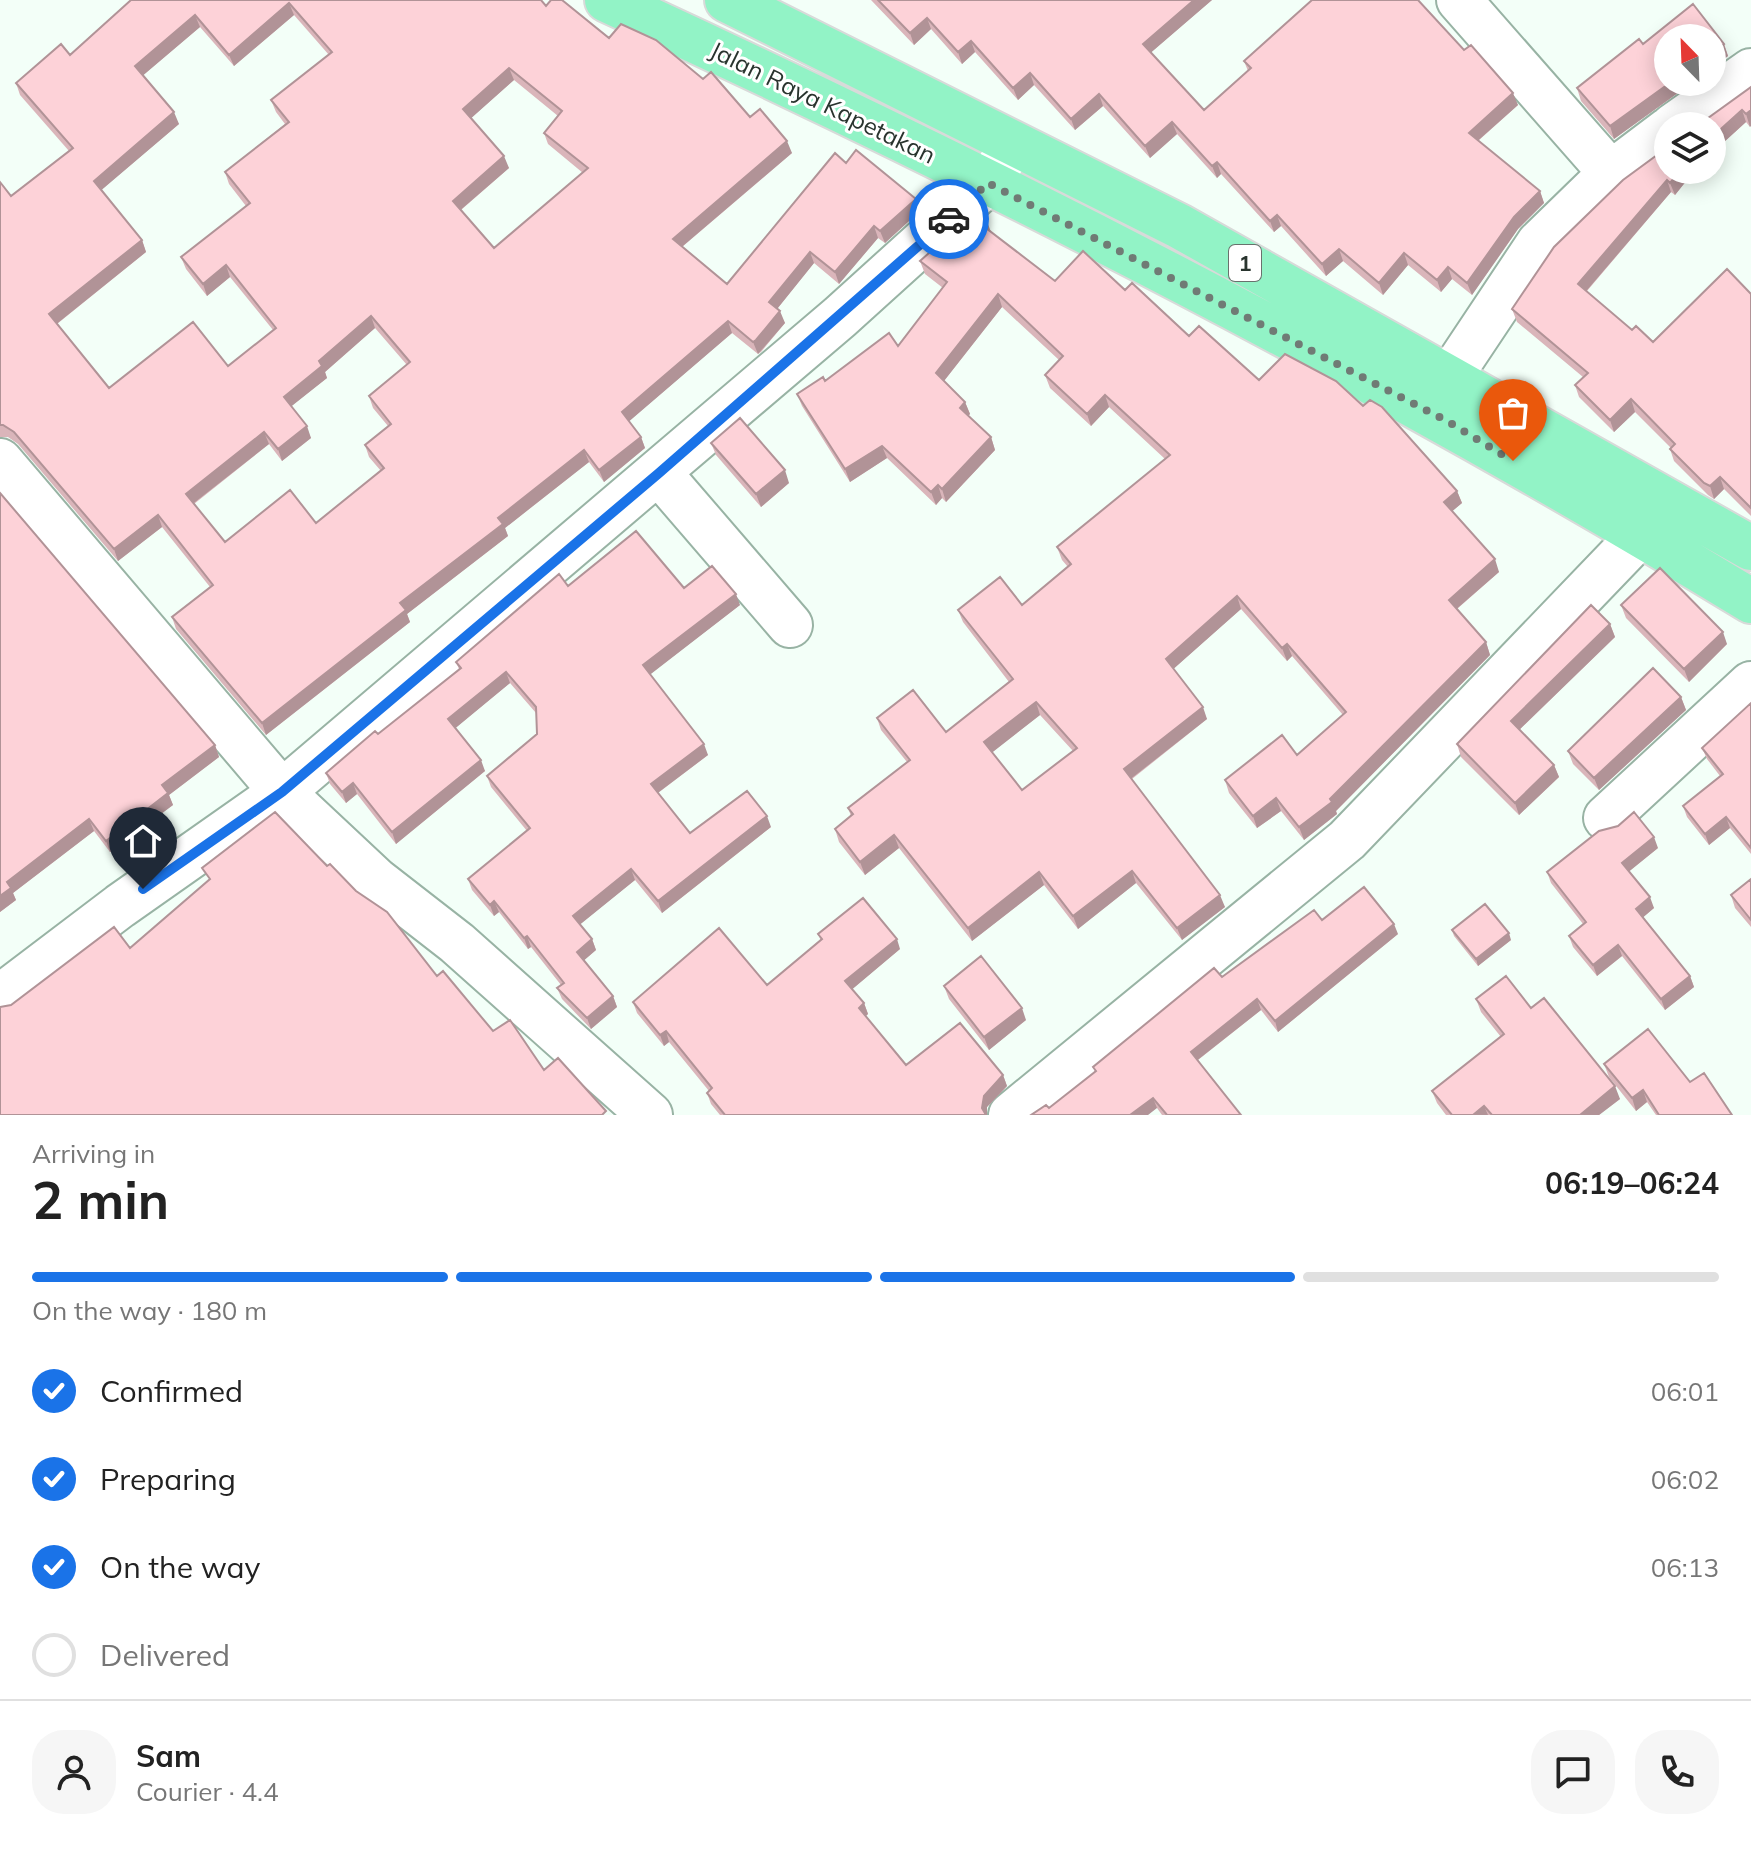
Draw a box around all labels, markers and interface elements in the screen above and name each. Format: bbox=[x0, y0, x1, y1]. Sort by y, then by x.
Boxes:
north arrow bbox=[1654, 24, 1726, 96]
map controls bbox=[1654, 24, 1726, 184]
street label: Jalan Raya Kapetakan bbox=[705, 34, 941, 170]
button: layers bbox=[1654, 112, 1726, 184]
courier bbox=[909, 179, 989, 259]
icon: car bbox=[927, 197, 971, 241]
road number: 1 bbox=[1229, 245, 1261, 281]
pin bbox=[1479, 379, 1547, 461]
icon: bag bbox=[1491, 391, 1535, 435]
pin bbox=[109, 807, 177, 889]
icon: home bbox=[121, 819, 165, 863]
text: Arriving in bbox=[32, 1137, 155, 1170]
text: 06:19–06:24 bbox=[1545, 1164, 1719, 1202]
text: 2 min bbox=[32, 1167, 169, 1232]
text: On the way · 180 m bbox=[32, 1294, 267, 1327]
icon: check bbox=[32, 1369, 76, 1413]
text: Confirmed bbox=[100, 1372, 243, 1410]
text: 06:01 bbox=[1651, 1375, 1719, 1408]
icon: check bbox=[32, 1457, 76, 1501]
text: Preparing bbox=[100, 1460, 236, 1498]
text: 06:02 bbox=[1651, 1463, 1719, 1496]
icon: check bbox=[32, 1545, 76, 1589]
text: On the way bbox=[100, 1548, 260, 1586]
text: 06:13 bbox=[1651, 1551, 1719, 1584]
text: Delivered bbox=[100, 1636, 230, 1674]
button: person bbox=[32, 1730, 116, 1814]
button: chat bbox=[1531, 1730, 1615, 1814]
button: phone bbox=[1635, 1730, 1719, 1814]
text: Sam bbox=[136, 1737, 201, 1775]
text: Courier · 4.4 bbox=[136, 1775, 279, 1808]

